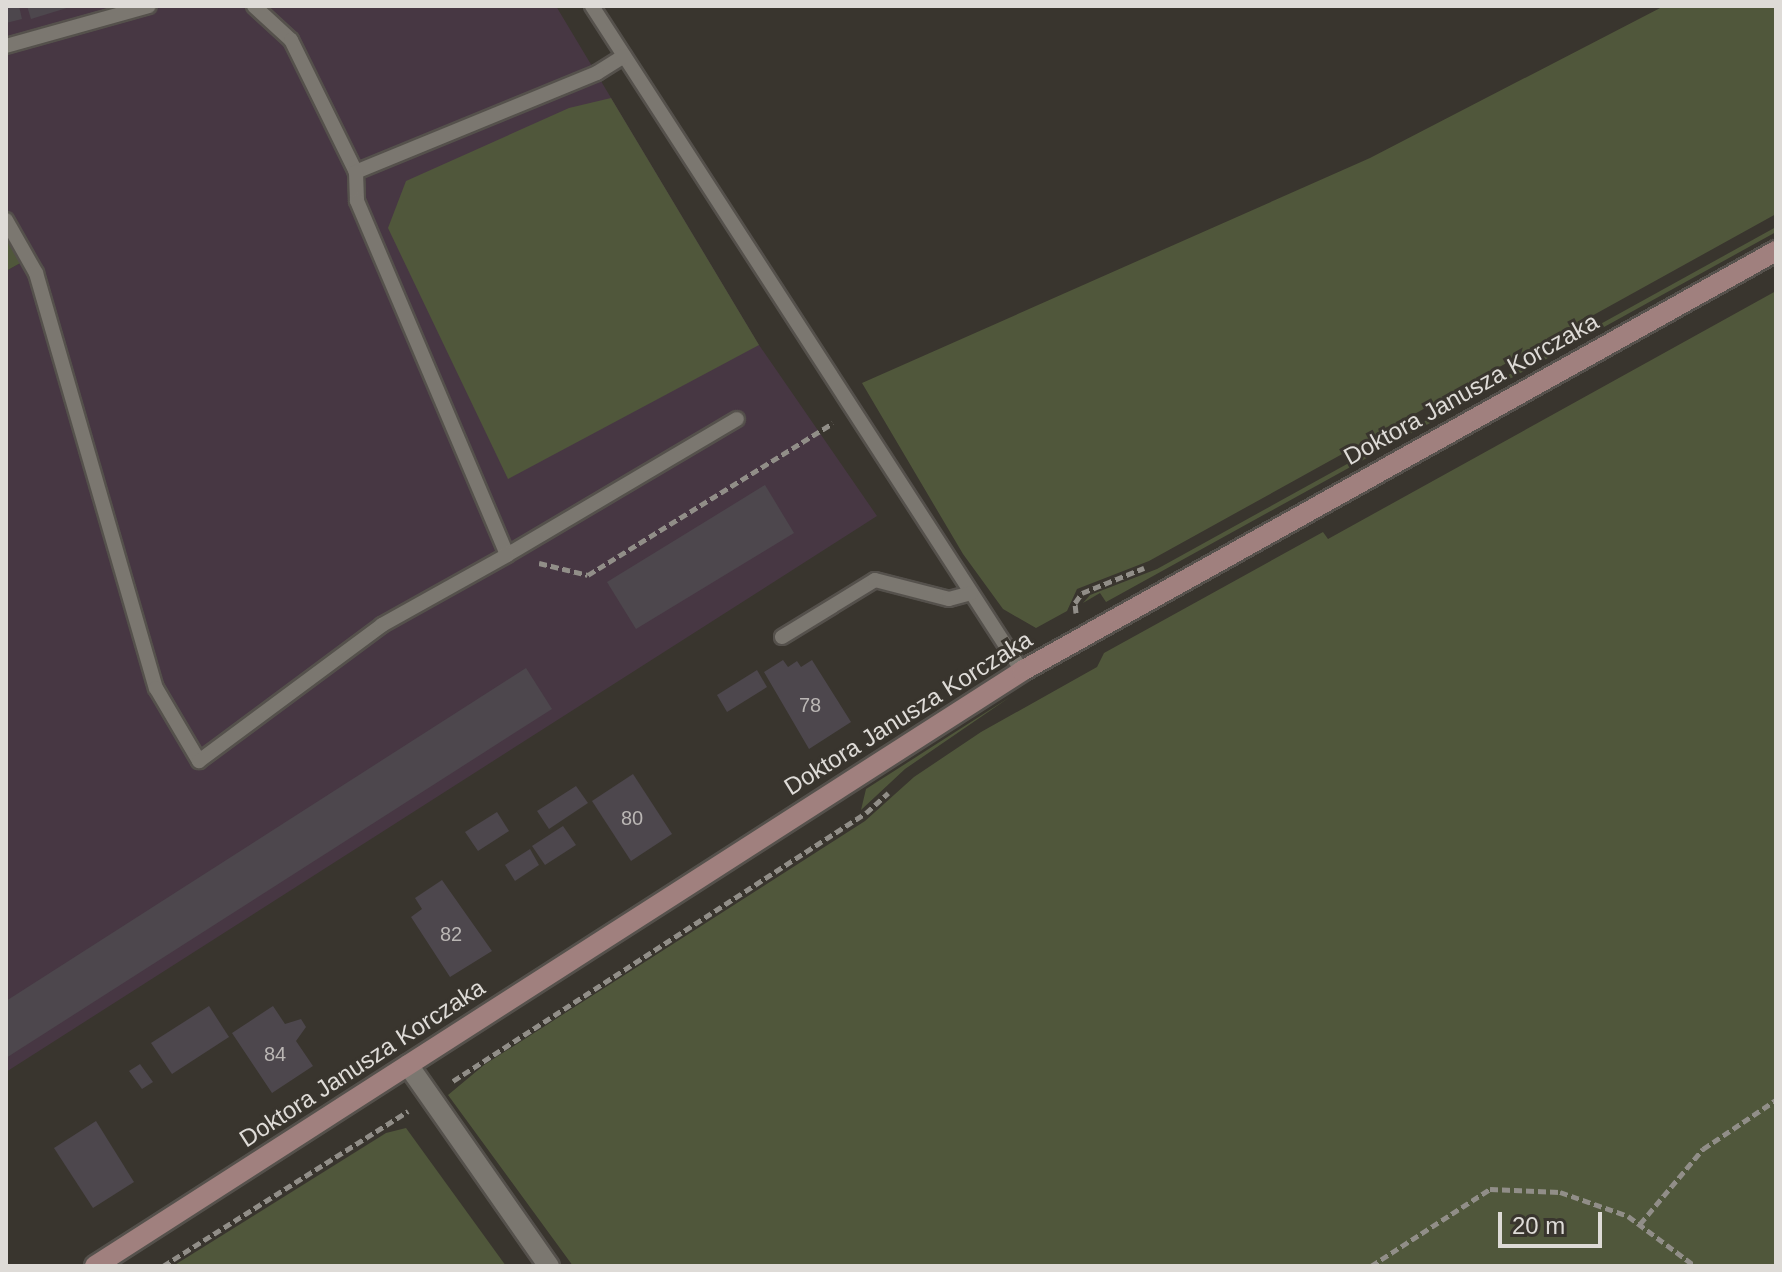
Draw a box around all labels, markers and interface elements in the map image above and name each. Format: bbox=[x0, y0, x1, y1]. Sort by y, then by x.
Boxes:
street label: Doktora Janusza Korczaka bbox=[1339, 307, 1603, 471]
street label: Doktora Janusza Korczaka bbox=[779, 625, 1037, 801]
house number: 78 bbox=[799, 693, 821, 717]
house number: 80 bbox=[621, 806, 643, 830]
house number: 82 bbox=[440, 922, 462, 946]
street label: Doktora Janusza Korczaka bbox=[234, 973, 490, 1153]
house number: 84 bbox=[264, 1042, 286, 1066]
scale bar bbox=[1502, 1196, 1606, 1246]
text: 20 m bbox=[1512, 1212, 1565, 1239]

